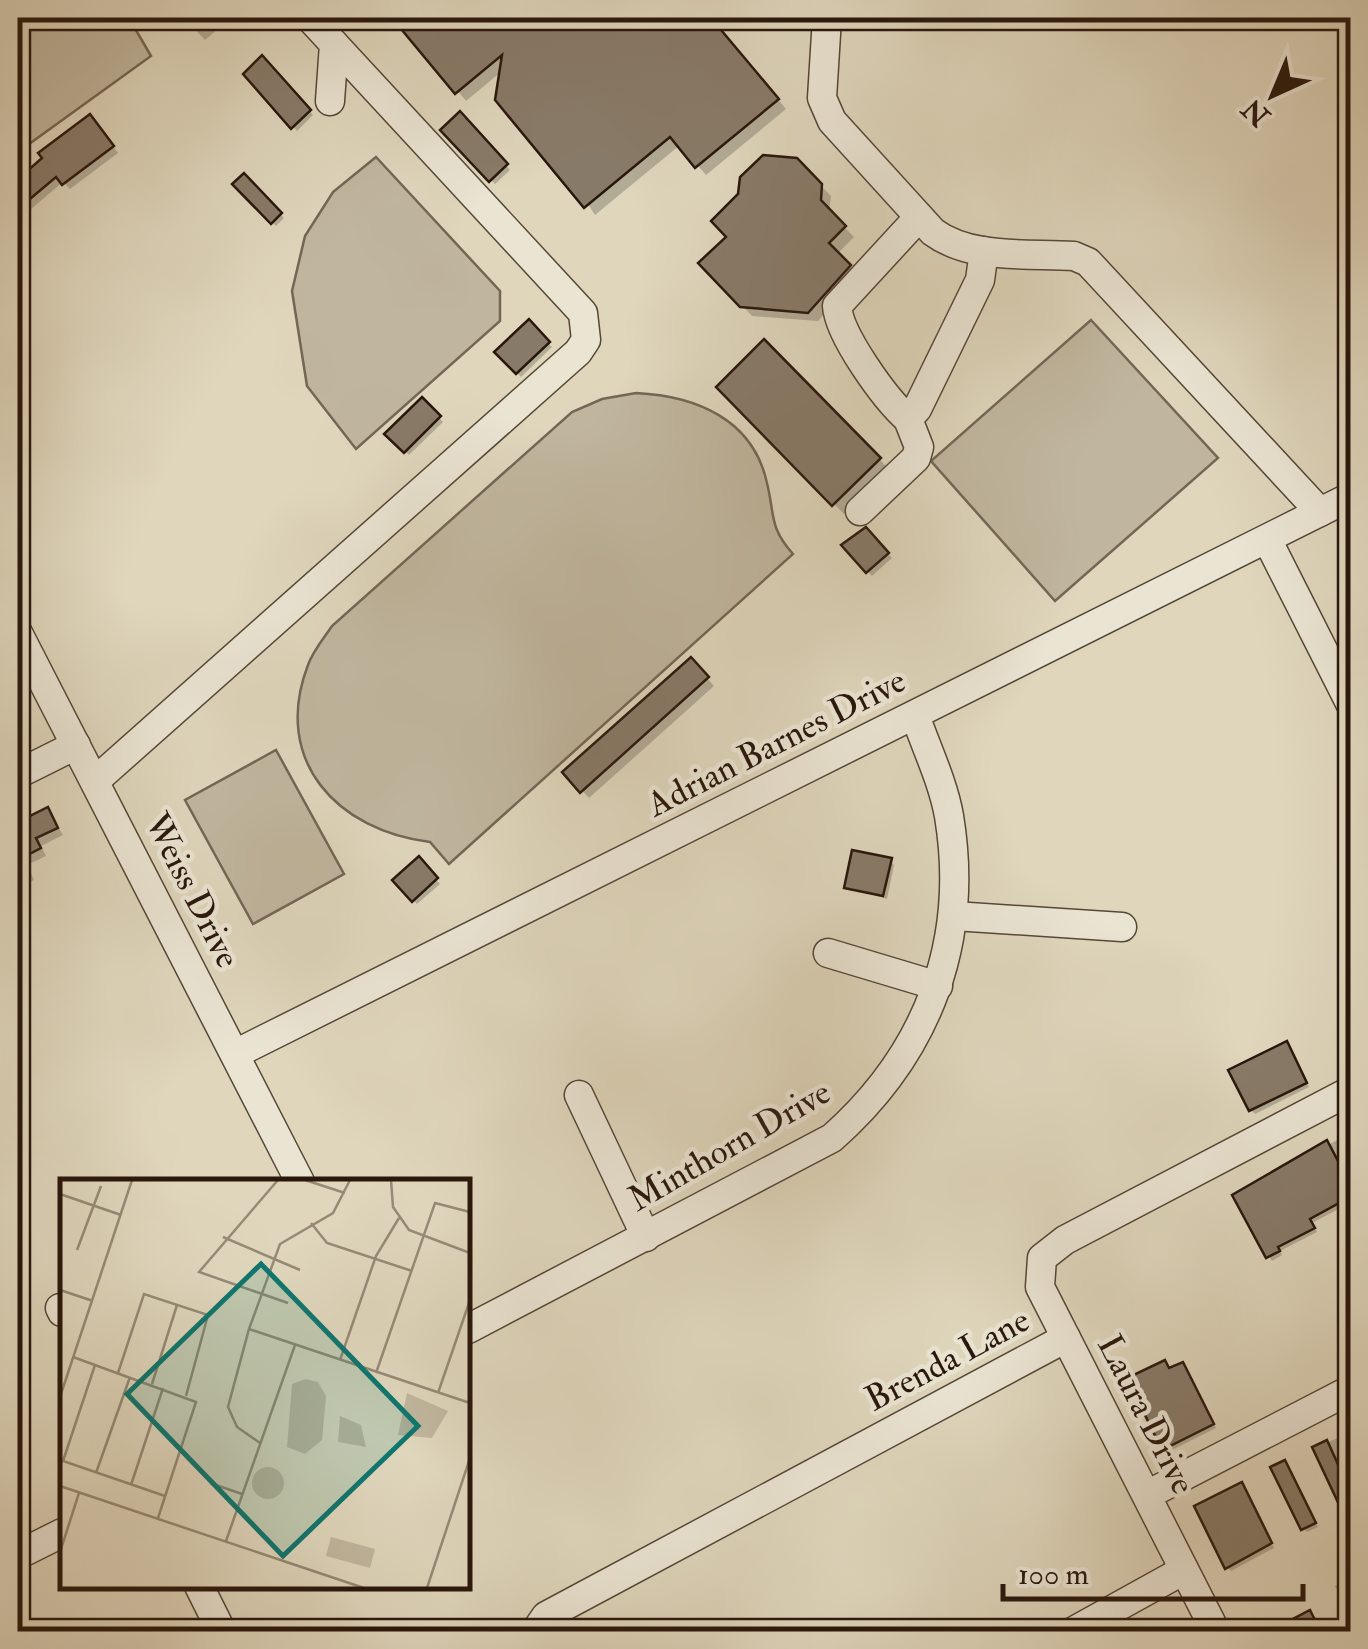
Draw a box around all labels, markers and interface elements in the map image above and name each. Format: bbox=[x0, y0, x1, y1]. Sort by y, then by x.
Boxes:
north arrow bbox=[1223, 45, 1323, 145]
text: N bbox=[1235, 90, 1279, 134]
street label: Adrian Barnes Drive bbox=[639, 659, 913, 827]
street label: Weiss Drive bbox=[134, 805, 250, 975]
street label: Minthorn Drive bbox=[621, 1070, 838, 1221]
inset map bbox=[60, 1179, 470, 1589]
street label: Brenda Lane bbox=[858, 1298, 1037, 1421]
street label: Laura Drive bbox=[1087, 1327, 1205, 1501]
scale bar bbox=[1003, 1539, 1303, 1601]
text: 100 m bbox=[1018, 1556, 1089, 1593]

